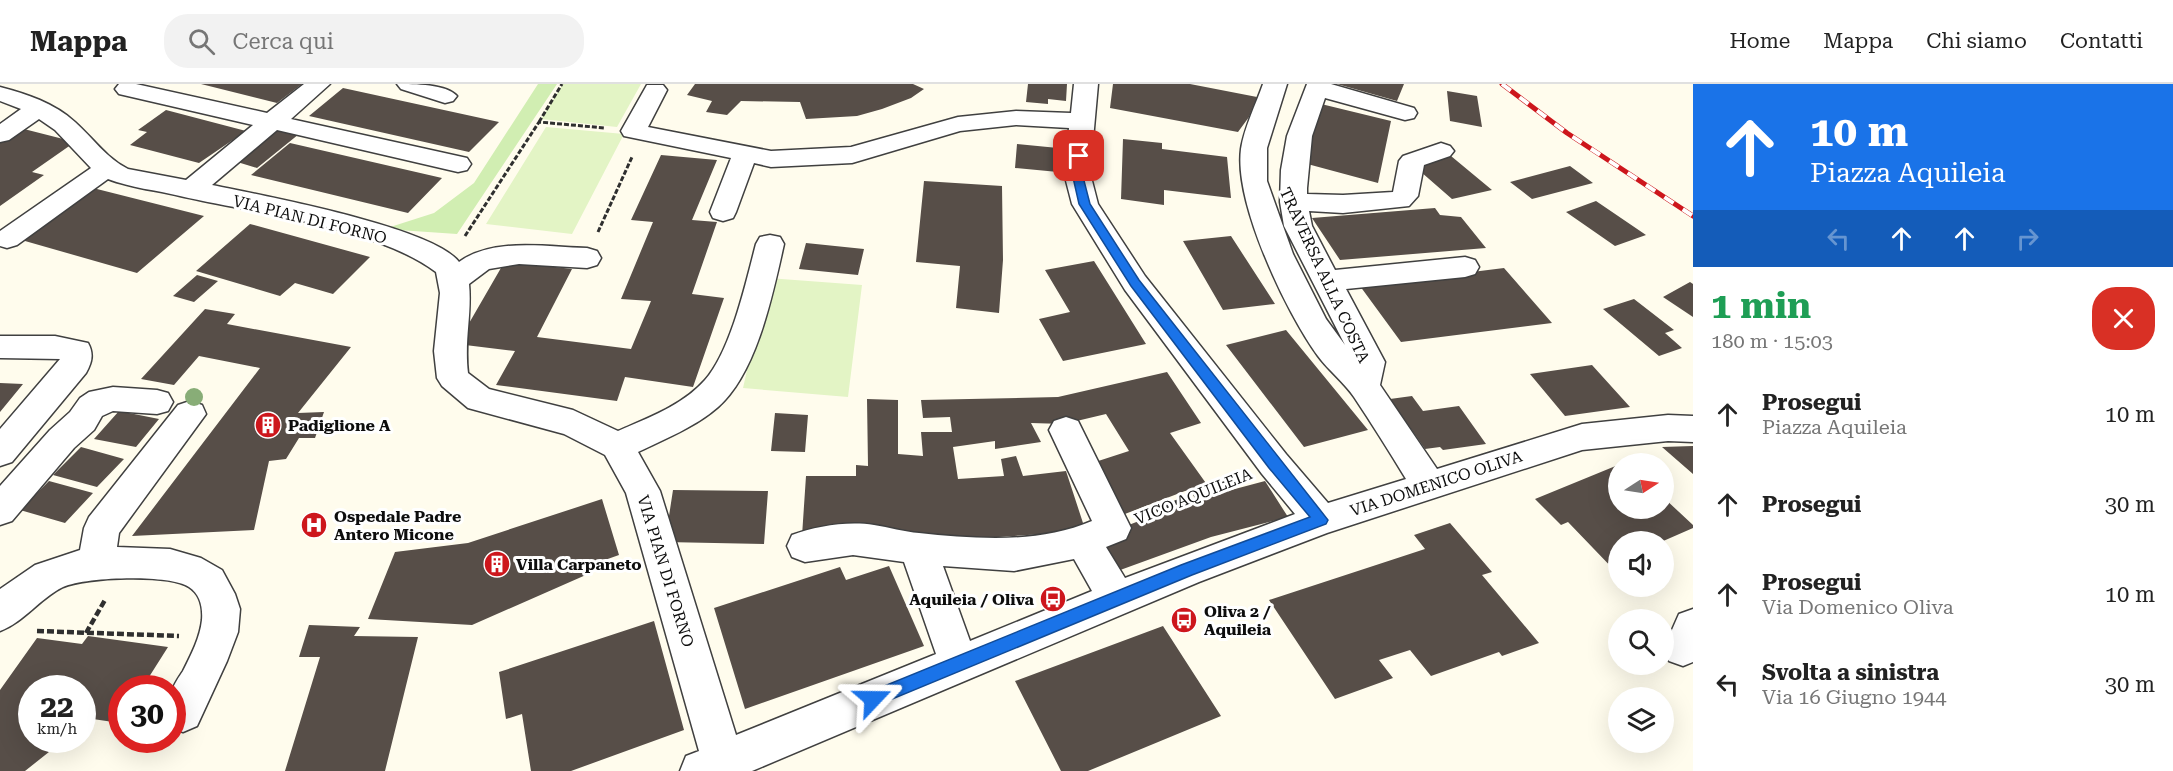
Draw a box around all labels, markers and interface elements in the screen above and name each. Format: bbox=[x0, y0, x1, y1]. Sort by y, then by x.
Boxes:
search box bbox=[164, 14, 584, 68]
text: Mappa bbox=[30, 25, 128, 58]
icon: search bbox=[185, 25, 218, 58]
text: Cerca qui bbox=[233, 29, 334, 54]
text: Home bbox=[1729, 29, 1790, 53]
text: Mappa bbox=[1823, 29, 1893, 53]
text: Chi siamo bbox=[1926, 29, 2027, 53]
text: Contatti bbox=[2060, 29, 2143, 53]
text: 10 m bbox=[1810, 107, 1908, 156]
icon: ahead bbox=[1711, 108, 1789, 186]
pin bbox=[1053, 130, 1104, 181]
icon: arrive bbox=[1062, 139, 1095, 172]
text: Piazza Aquileia bbox=[1810, 157, 2006, 189]
street label: TRAVERSA ALLA COSTA bbox=[1276, 185, 1374, 367]
street label: VIA PIAN DI FORNO bbox=[231, 191, 389, 248]
icon: left bbox=[1822, 222, 1855, 255]
icon: ahead bbox=[1885, 222, 1918, 255]
icon: ahead bbox=[1948, 222, 1981, 255]
icon: right bbox=[2011, 222, 2044, 255]
text: 1 min bbox=[1711, 285, 1811, 327]
button: close bbox=[2092, 287, 2155, 350]
text: 180 m · 15:03 bbox=[1711, 329, 1833, 353]
text: Prosegui bbox=[1762, 390, 1861, 415]
icon: ahead bbox=[1711, 398, 1744, 431]
text: 10 m bbox=[2105, 402, 2155, 427]
building icon: Padiglione A bbox=[253, 410, 283, 440]
text: Piazza Aquileia bbox=[1762, 415, 1907, 439]
place label: Padiglione A bbox=[288, 416, 391, 435]
street label: VIA DOMENICO OLIVA bbox=[1348, 446, 1525, 520]
north arrow bbox=[1608, 453, 1674, 519]
map controls bbox=[1608, 453, 1674, 753]
street label: VICO AQUILEIA bbox=[1132, 464, 1256, 529]
icon: ahead bbox=[1711, 488, 1744, 521]
text: Prosegui bbox=[1762, 492, 1861, 517]
text: 30 m bbox=[2105, 492, 2155, 517]
street label: VIA PIAN DI FORNO bbox=[633, 493, 698, 649]
place label: Ospedale Padre Antero Micone bbox=[334, 507, 461, 544]
hospital icon: Ospedale Padre Antero Micone bbox=[299, 510, 329, 540]
button: sound bbox=[1608, 531, 1674, 597]
building icon: Villa Carpaneto bbox=[482, 549, 512, 579]
place label: Villa Carpaneto bbox=[516, 555, 642, 574]
text: Prosegui bbox=[1762, 570, 1861, 595]
icon: ahead bbox=[1711, 578, 1744, 611]
text: 10 m bbox=[2105, 582, 2155, 607]
bus stop icon: Aquileia / Oliva bbox=[1038, 584, 1068, 614]
place label: Aquileia / Oliva bbox=[909, 590, 1035, 609]
text: Via Domenico Oliva bbox=[1762, 595, 1954, 619]
place label: Oliva 2 / Aquileia bbox=[1204, 602, 1272, 639]
bus stop icon: Oliva 2 / Aquileia bbox=[1169, 605, 1199, 635]
button: search bbox=[1608, 609, 1674, 675]
text: Svolta a sinistra bbox=[1762, 660, 1939, 685]
position arrow bbox=[841, 667, 905, 731]
icon: left bbox=[1711, 668, 1744, 701]
text: 30 m bbox=[2105, 672, 2155, 697]
speed limit sign: 30 bbox=[108, 675, 186, 753]
text: Via 16 Giugno 1944 bbox=[1762, 685, 1946, 709]
button: layers bbox=[1608, 687, 1674, 753]
text: 22 bbox=[40, 689, 74, 724]
text: km/h bbox=[37, 720, 77, 738]

